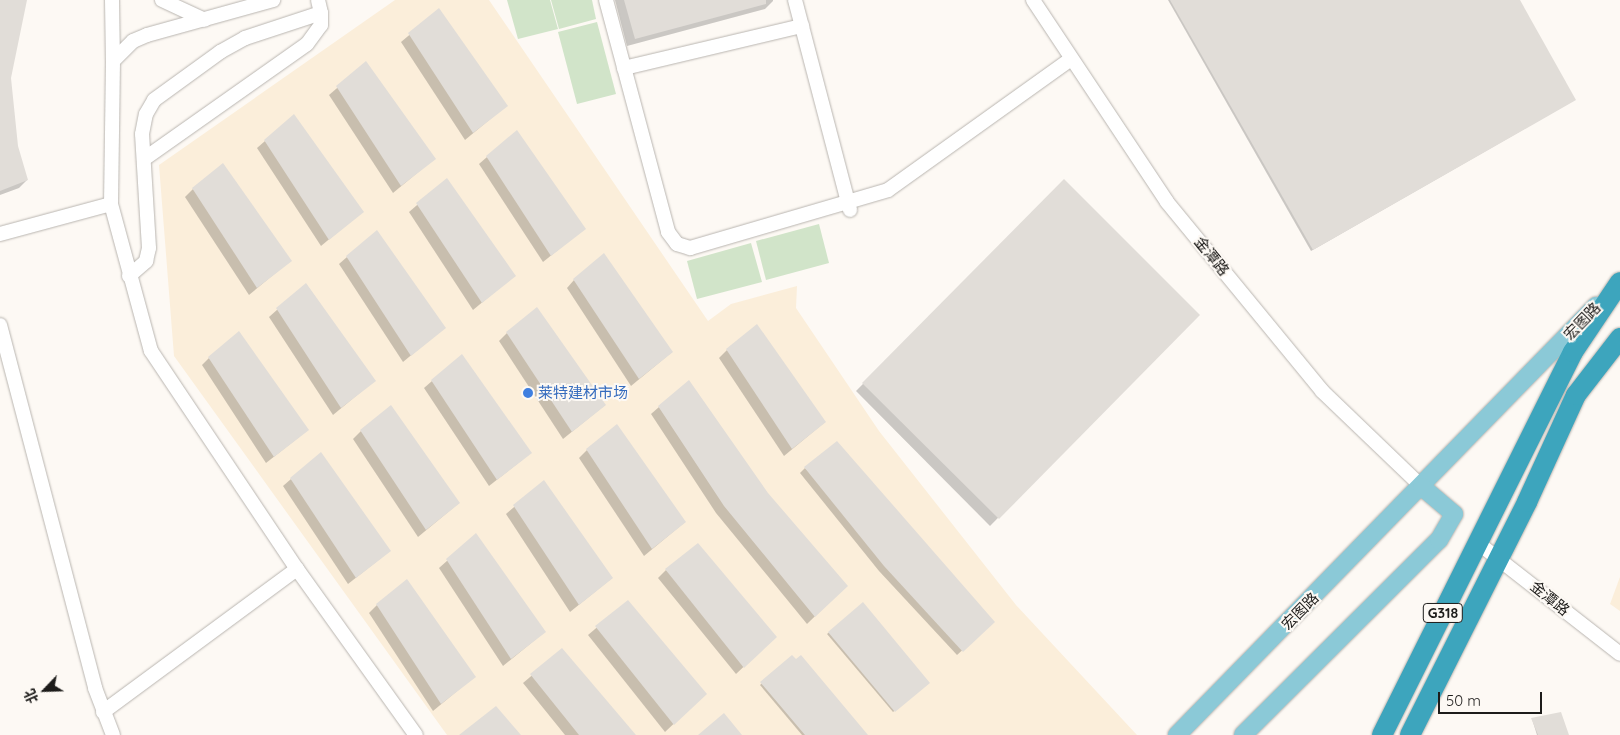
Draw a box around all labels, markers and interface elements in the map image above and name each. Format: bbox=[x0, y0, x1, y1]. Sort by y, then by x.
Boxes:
street label: 金潭路 bbox=[1191, 233, 1233, 279]
street label: 宏图路 bbox=[1560, 299, 1604, 343]
place label: 莱特建材市场 bbox=[538, 384, 628, 402]
marker: 莱特建材市场 bbox=[522, 387, 534, 399]
street label: 金潭路 bbox=[1527, 577, 1573, 619]
street label: 宏图路 bbox=[1278, 589, 1322, 633]
road number: G318 bbox=[1422, 602, 1464, 624]
north arrow bbox=[20, 665, 70, 715]
scale bar bbox=[1440, 682, 1544, 714]
text: 北 bbox=[20, 686, 42, 706]
text: 50 m bbox=[1446, 691, 1481, 710]

